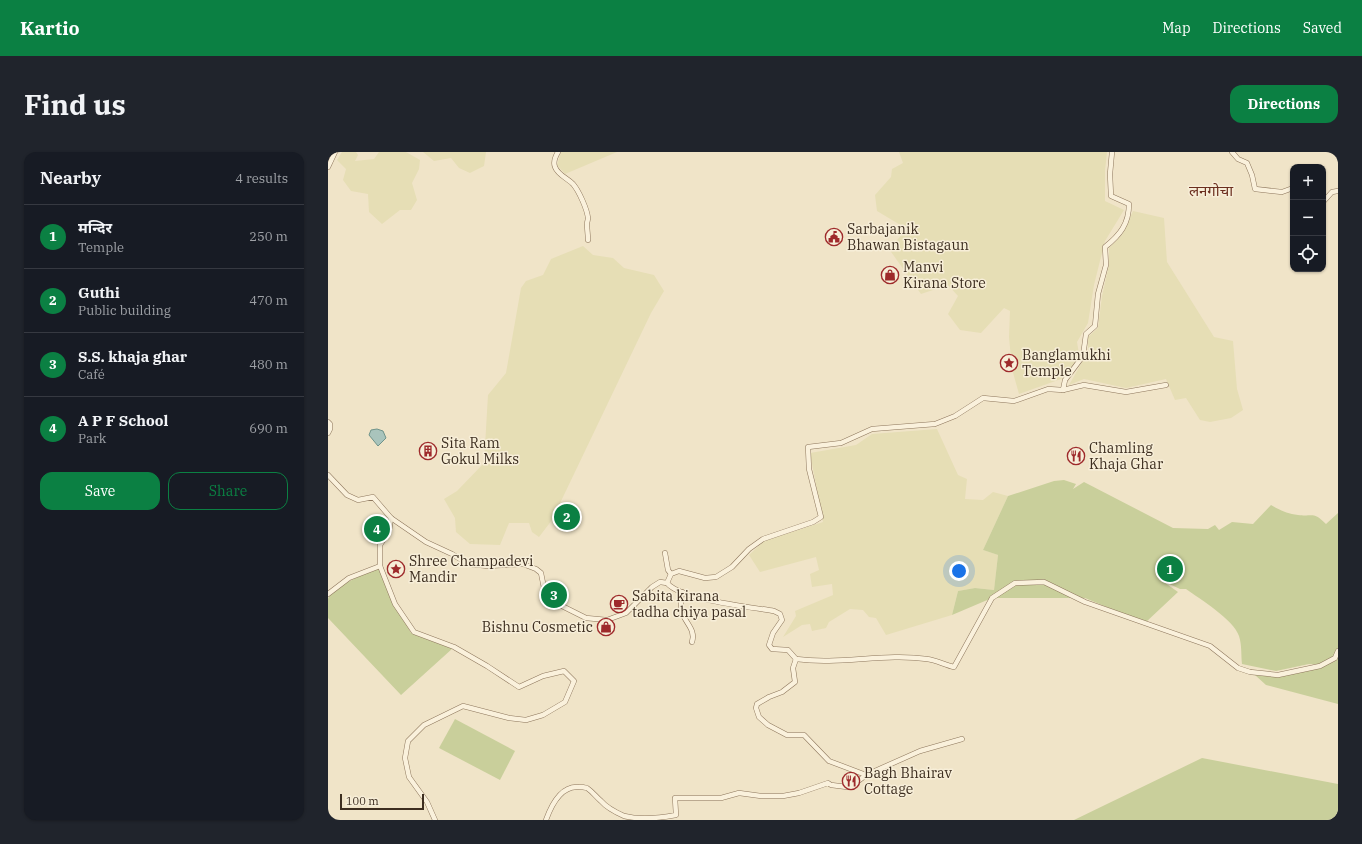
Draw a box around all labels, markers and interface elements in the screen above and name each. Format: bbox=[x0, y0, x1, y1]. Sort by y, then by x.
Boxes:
text: Kartio bbox=[20, 16, 80, 40]
text: Map bbox=[1162, 19, 1191, 37]
text: Directions bbox=[1213, 19, 1281, 37]
text: Saved bbox=[1303, 19, 1342, 37]
button: Directions bbox=[1230, 85, 1338, 123]
text: Find us bbox=[24, 86, 126, 123]
map controls bbox=[1290, 164, 1326, 272]
button: + bbox=[1290, 164, 1326, 200]
text: Nearby bbox=[40, 167, 101, 189]
text: 4 results bbox=[235, 170, 288, 187]
district label: लनगोचा bbox=[1189, 181, 1234, 200]
button: − bbox=[1290, 200, 1326, 236]
text: मन्दिर bbox=[78, 218, 112, 237]
place label: Sarbajanik Bhawan Bistagaun bbox=[847, 220, 969, 254]
public building icon: Sarbajanik Bhawan Bistagaun bbox=[824, 227, 844, 247]
text: 1 bbox=[49, 228, 57, 245]
text: 250 m bbox=[249, 228, 288, 245]
button: locate bbox=[1290, 236, 1326, 272]
text: Temple bbox=[78, 239, 124, 256]
place label: Manvi Kirana Store bbox=[903, 258, 986, 292]
shop icon: Manvi Kirana Store bbox=[880, 265, 900, 285]
text: Guthi bbox=[78, 283, 120, 302]
text: 2 bbox=[49, 292, 57, 309]
text: 470 m bbox=[249, 292, 288, 309]
text: Public building bbox=[78, 302, 171, 319]
place label: Banglamukhi Temple bbox=[1022, 346, 1111, 380]
text: S.S. khaja ghar bbox=[78, 347, 187, 366]
place icon: Banglamukhi Temple bbox=[999, 353, 1019, 373]
text: 3 bbox=[49, 356, 57, 373]
text: 480 m bbox=[249, 356, 288, 373]
text: Café bbox=[78, 366, 105, 383]
text: A P F School bbox=[78, 411, 168, 430]
text: 4 bbox=[49, 420, 57, 437]
text: 690 m bbox=[249, 420, 288, 437]
text: Park bbox=[78, 430, 106, 447]
place label: Sita Ram Gokul Milks bbox=[441, 434, 519, 468]
place label: Chamling Khaja Ghar bbox=[1089, 439, 1164, 473]
building icon: Sita Ram Gokul Milks bbox=[418, 441, 438, 461]
restaurant icon: Chamling Khaja Ghar bbox=[1066, 446, 1086, 466]
button: Save bbox=[40, 472, 160, 510]
button: Share bbox=[168, 472, 288, 510]
pin: 2 bbox=[554, 502, 580, 532]
pin: 4 bbox=[364, 514, 390, 544]
place label: Shree Champadevi Mandir bbox=[409, 552, 534, 586]
pin: 1 bbox=[1157, 554, 1183, 584]
place icon: Shree Champadevi Mandir bbox=[386, 559, 406, 579]
your location bbox=[949, 561, 969, 581]
pin: 3 bbox=[541, 580, 567, 610]
place label: Sabita kirana tadha chiya pasal bbox=[632, 587, 746, 621]
cafe icon: Sabita kirana tadha chiya pasal bbox=[609, 594, 629, 614]
shop icon: Bishnu Cosmetic bbox=[596, 617, 616, 637]
place label: Bishnu Cosmetic bbox=[482, 618, 593, 636]
place label: Bagh Bhairav Cottage bbox=[864, 764, 952, 798]
restaurant icon: Bagh Bhairav Cottage bbox=[841, 771, 861, 791]
scale bar bbox=[340, 792, 424, 811]
text: 100 m bbox=[346, 794, 379, 808]

